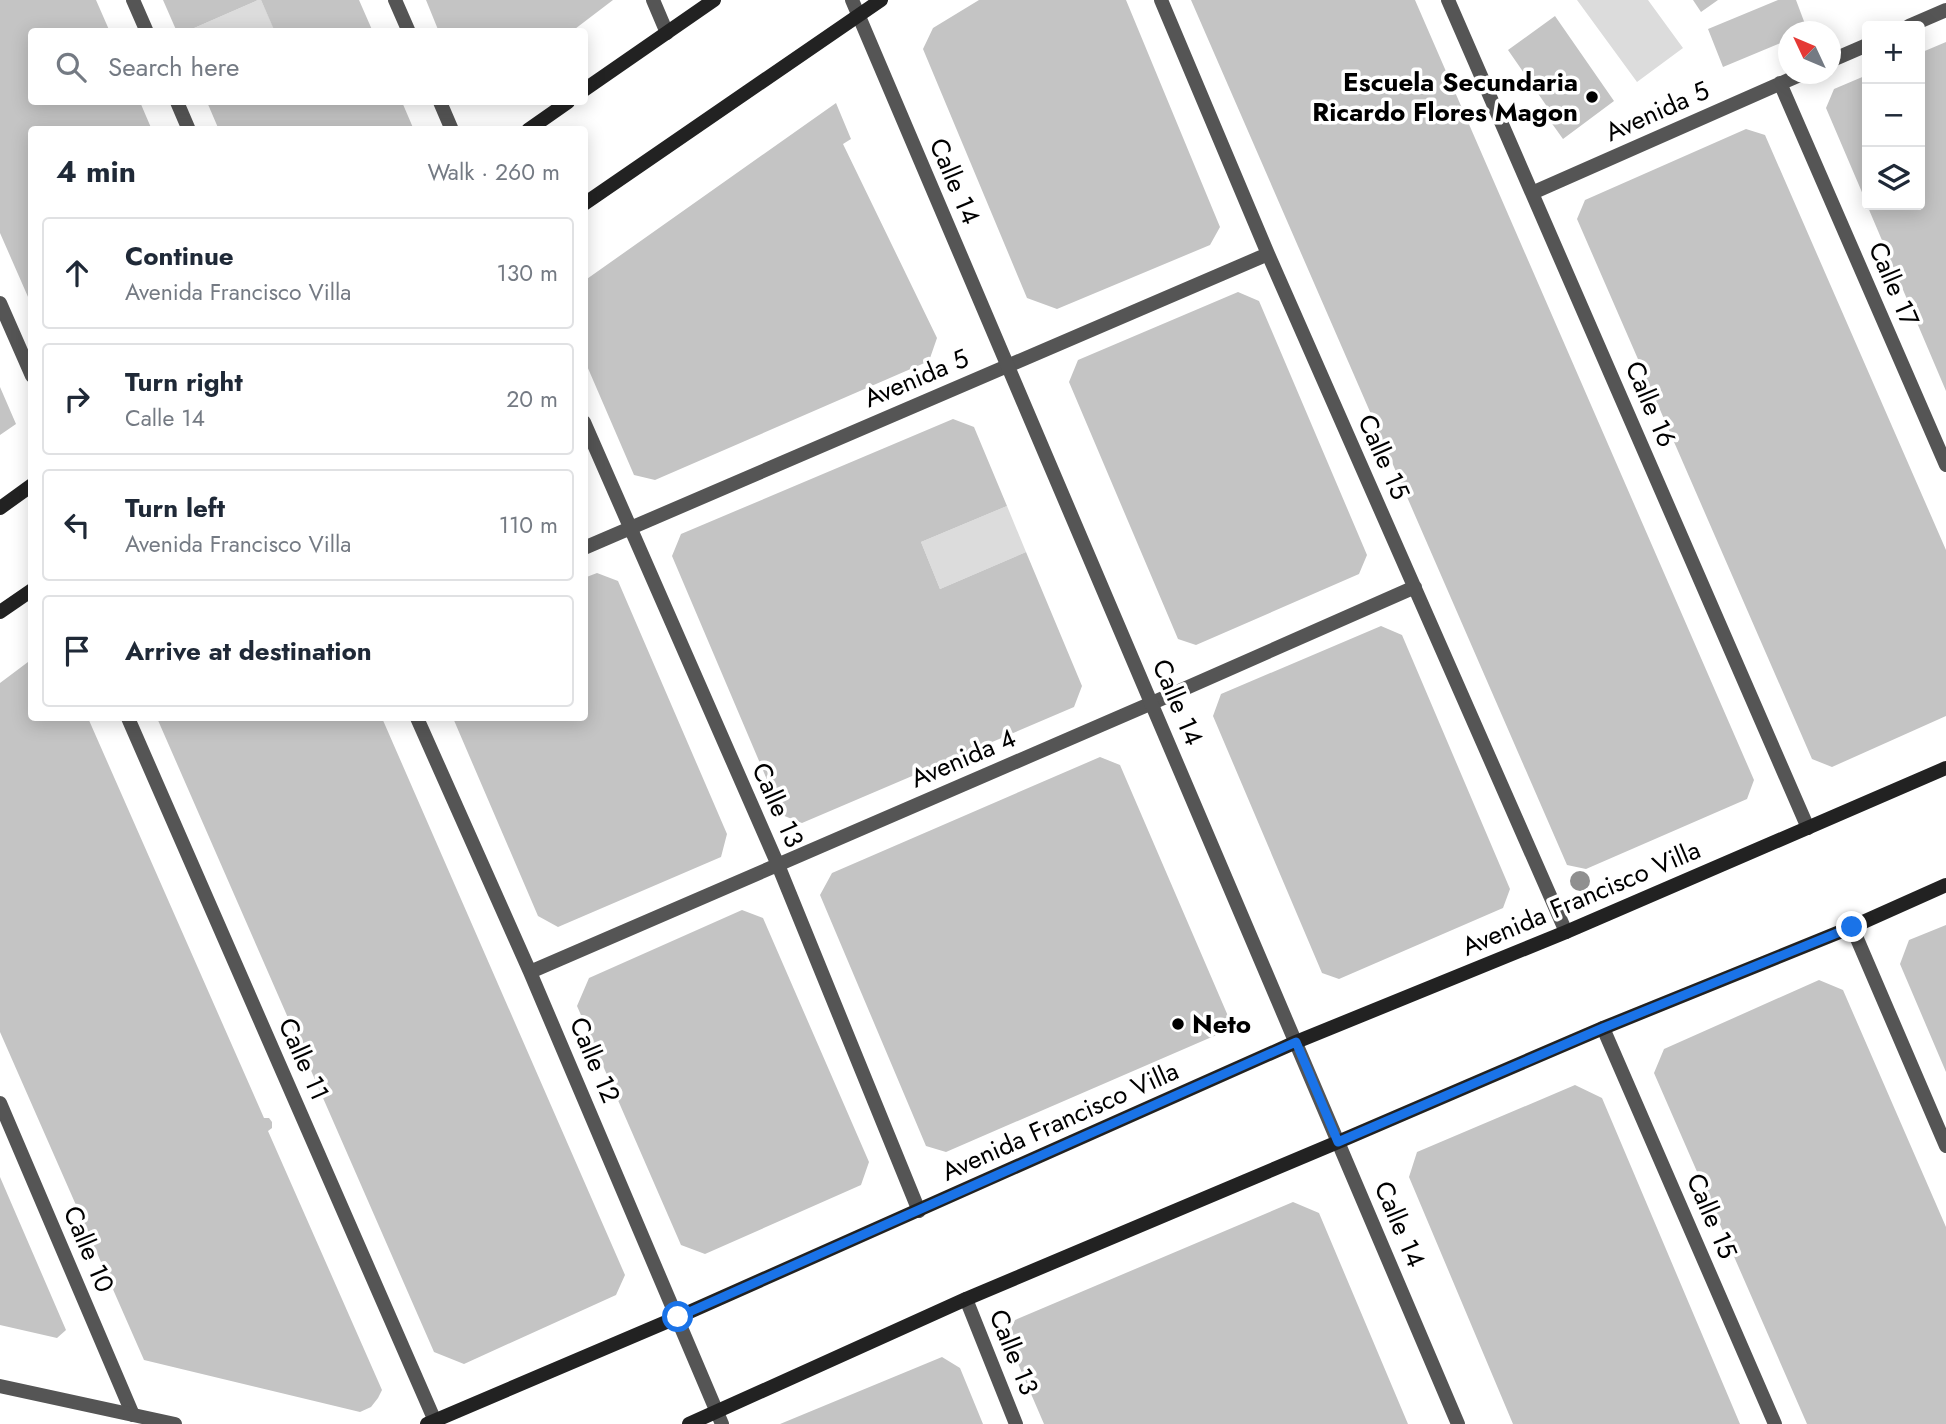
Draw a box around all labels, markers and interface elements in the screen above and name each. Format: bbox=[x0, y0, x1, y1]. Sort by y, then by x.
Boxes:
north arrow bbox=[1778, 21, 1841, 84]
map controls bbox=[1862, 21, 1925, 210]
button: + bbox=[1862, 21, 1925, 84]
search box bbox=[28, 28, 588, 105]
icon: search bbox=[52, 48, 90, 86]
text: Search here bbox=[108, 48, 240, 86]
place label: Escuela Secundaria Ricardo Flores Magon bbox=[1312, 63, 1578, 131]
street label: Avenida 5 bbox=[1599, 71, 1715, 151]
button: − bbox=[1862, 84, 1925, 147]
marker: Escuela Secundaria Ricardo Flores Magon bbox=[1584, 89, 1600, 105]
street label: Calle 14 bbox=[920, 132, 990, 230]
button: layers bbox=[1862, 147, 1925, 210]
text: 4 min bbox=[56, 150, 136, 193]
text: Walk · 260 m bbox=[427, 155, 560, 189]
street label: Calle 17 bbox=[1859, 236, 1929, 333]
text: Continue bbox=[125, 237, 234, 275]
icon: ahead bbox=[58, 254, 96, 292]
text: 130 m bbox=[496, 256, 558, 290]
text: Avenida Francisco Villa bbox=[125, 275, 351, 309]
street label: Avenida 5 bbox=[858, 339, 974, 417]
street label: Calle 16 bbox=[1616, 355, 1686, 453]
text: Turn right bbox=[125, 363, 243, 401]
icon: right bbox=[58, 380, 96, 418]
text: 20 m bbox=[506, 382, 558, 416]
text: Calle 14 bbox=[125, 401, 205, 435]
street label: Calle 15 bbox=[1348, 408, 1420, 506]
text: Turn left bbox=[125, 489, 225, 527]
icon: left bbox=[58, 506, 96, 544]
text: 110 m bbox=[499, 508, 558, 542]
text: Avenida Francisco Villa bbox=[125, 527, 351, 561]
icon: arrive bbox=[58, 632, 96, 670]
text: Arrive at destination bbox=[125, 632, 372, 670]
street label: Calle 14 bbox=[1143, 653, 1213, 751]
street label: Avenida 4 bbox=[904, 719, 1022, 797]
street label: Calle 13 bbox=[742, 756, 814, 854]
street label: Avenida Francisco Villa bbox=[1456, 831, 1706, 965]
route end bbox=[1836, 911, 1867, 942]
place label: Neto bbox=[1192, 1005, 1251, 1043]
street label: Calle 12 bbox=[560, 1011, 630, 1109]
street label: Calle 11 bbox=[269, 1012, 339, 1106]
marker: Neto bbox=[1170, 1016, 1186, 1032]
street label: Avenida Francisco Villa bbox=[935, 1052, 1185, 1190]
street label: Calle 15 bbox=[1677, 1167, 1747, 1265]
street label: Calle 14 bbox=[1365, 1175, 1435, 1273]
street label: Calle 10 bbox=[54, 1200, 124, 1298]
route start bbox=[662, 1301, 693, 1332]
street label: Calle 13 bbox=[980, 1303, 1048, 1401]

